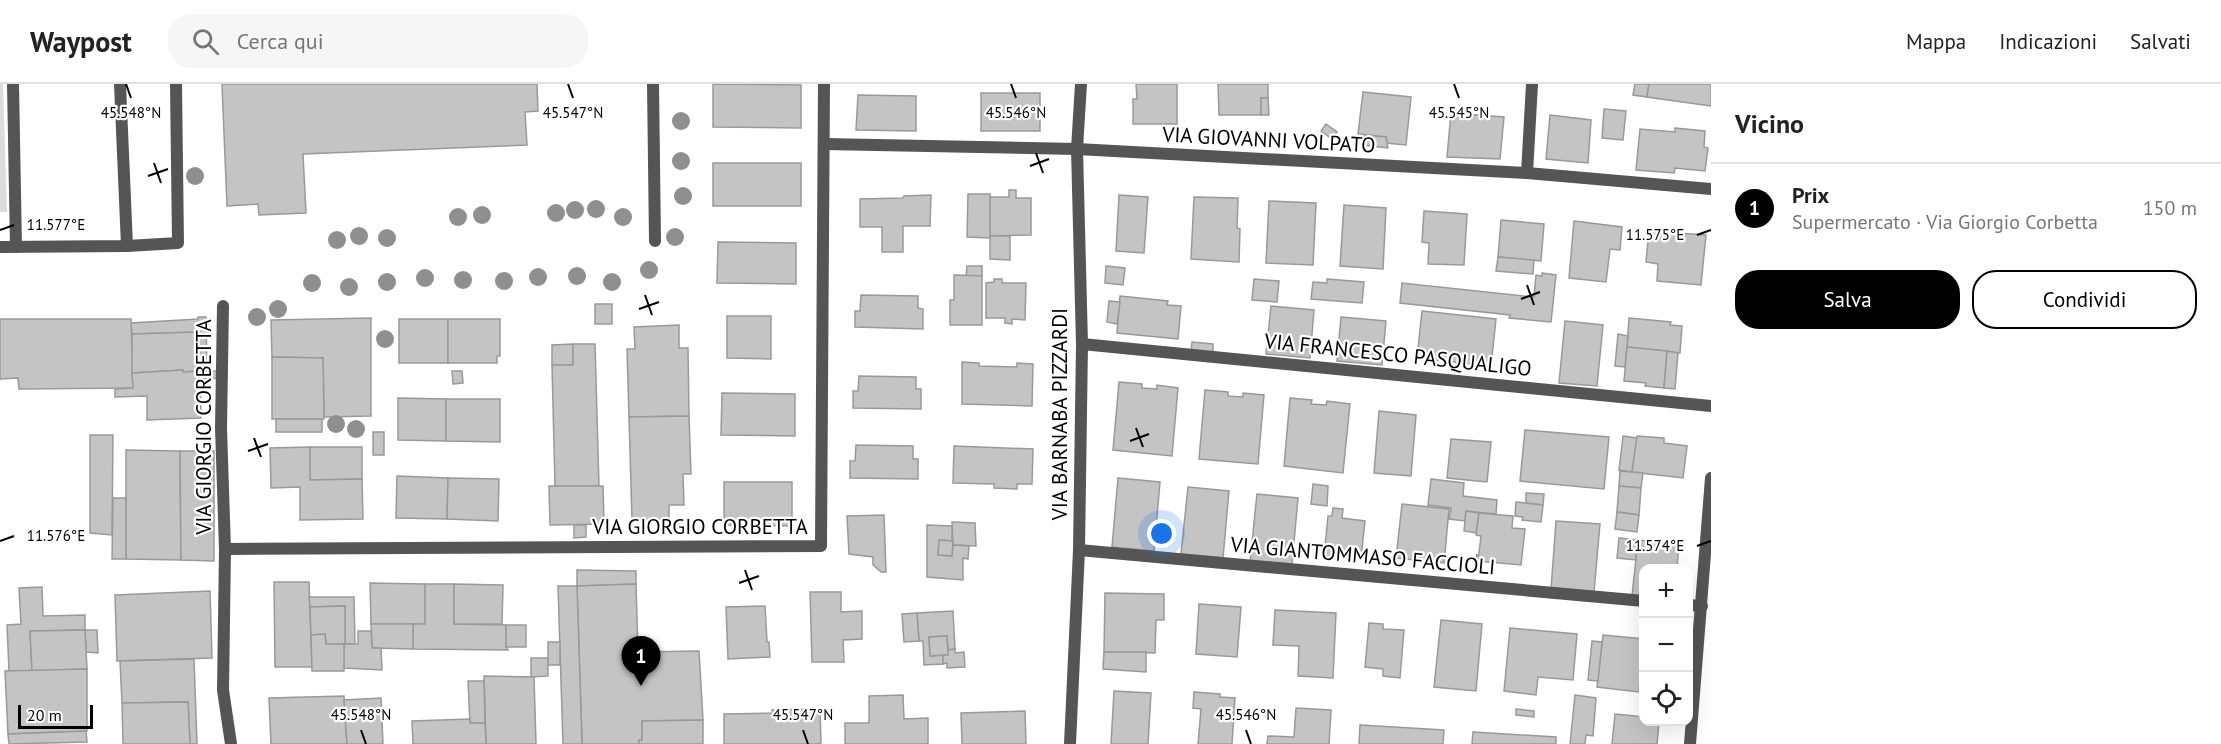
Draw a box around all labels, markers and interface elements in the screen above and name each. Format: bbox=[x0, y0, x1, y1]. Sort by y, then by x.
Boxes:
search box bbox=[168, 14, 588, 68]
text: Waypost bbox=[30, 23, 132, 60]
icon: search bbox=[189, 25, 222, 58]
text: Cerca qui bbox=[237, 27, 324, 55]
text: Mappa bbox=[1906, 28, 1966, 55]
text: Indicazioni bbox=[1999, 28, 2097, 55]
text: Salvati bbox=[2130, 28, 2191, 55]
text: 45.548°N bbox=[101, 103, 161, 122]
text: 45.547°N bbox=[543, 103, 603, 122]
text: 45.546°N bbox=[986, 103, 1046, 122]
text: 45.545°N bbox=[1429, 103, 1489, 122]
text: Vicino bbox=[1735, 107, 1804, 140]
street label: VIA GIOVANNI VOLPATO bbox=[1161, 120, 1376, 159]
text: Prix bbox=[1792, 181, 1829, 209]
text: 1 bbox=[1749, 195, 1760, 221]
text: 150 m bbox=[2143, 195, 2197, 221]
text: Supermercato · Via Giorgio Corbetta bbox=[1792, 209, 2098, 235]
text: 11.577°E bbox=[27, 215, 85, 234]
text: 11.575°E bbox=[1626, 225, 1684, 244]
button: Salva bbox=[1735, 270, 1960, 329]
button: Condividi bbox=[1972, 270, 2197, 329]
street label: VIA BARNABA PIZZARDI bbox=[1046, 308, 1073, 521]
street label: VIA GIORGIO CORBETTA bbox=[190, 319, 217, 536]
street label: VIA FRANCESCO PASQUALIGO bbox=[1262, 327, 1533, 382]
street label: VIA GIORGIO CORBETTA bbox=[591, 513, 808, 540]
your location bbox=[1147, 519, 1176, 548]
text: 11.576°E bbox=[27, 526, 85, 545]
street label: VIA GIANTOMMASO FACCIOLI bbox=[1229, 530, 1497, 581]
text: 11.574°E bbox=[1626, 536, 1684, 555]
map controls bbox=[1639, 564, 1693, 726]
button: + bbox=[1639, 564, 1693, 618]
button: − bbox=[1639, 618, 1693, 672]
pin: 1 bbox=[622, 636, 660, 686]
button: locate bbox=[1639, 672, 1693, 726]
scale bar bbox=[18, 702, 93, 730]
text: 20 m bbox=[27, 705, 62, 725]
text: 45.548°N bbox=[331, 705, 391, 724]
text: 45.547°N bbox=[773, 705, 833, 724]
text: 45.546°N bbox=[1216, 705, 1276, 724]

